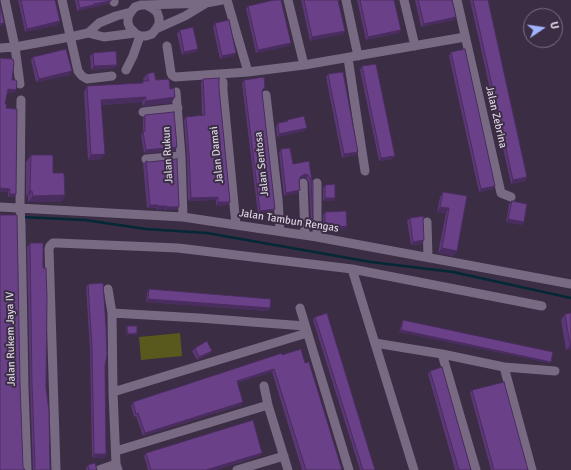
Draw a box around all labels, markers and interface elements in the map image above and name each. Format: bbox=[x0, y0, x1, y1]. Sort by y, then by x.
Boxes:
north arrow bbox=[523, 8, 563, 48]
text: U bbox=[547, 20, 561, 30]
street label: Jalan Zebrina bbox=[482, 85, 510, 149]
street label: Jalan Rukun bbox=[160, 126, 176, 184]
street label: Jalan Damai bbox=[207, 126, 227, 184]
street label: Jalan Sentosa bbox=[252, 131, 272, 197]
street label: Jalan Tambun Rengas bbox=[238, 207, 340, 235]
street label: Jalan Rukem Jaya IV bbox=[4, 292, 18, 386]

